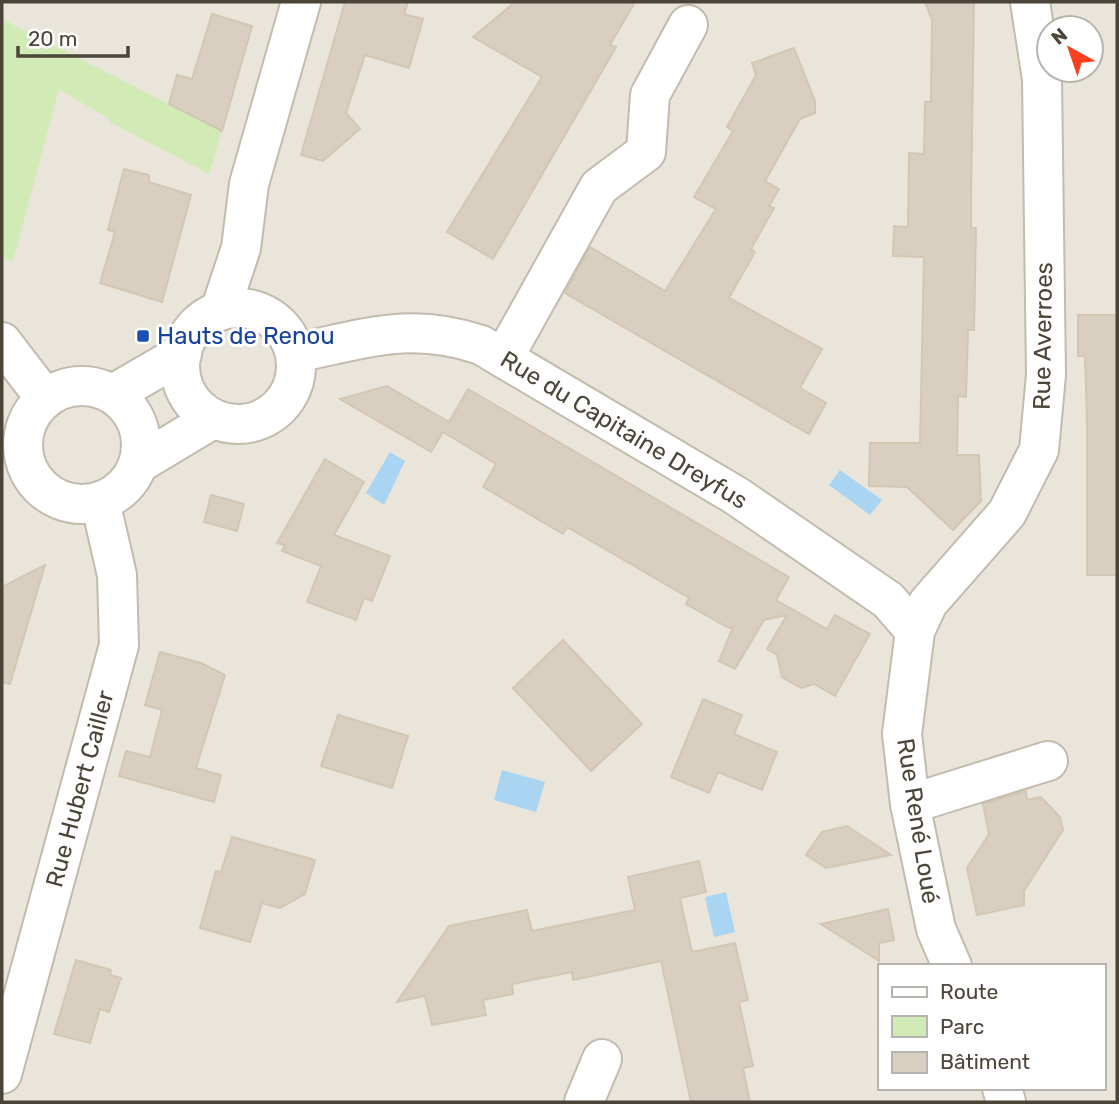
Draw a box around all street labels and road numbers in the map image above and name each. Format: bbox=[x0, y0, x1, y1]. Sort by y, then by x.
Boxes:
street label: Rue Averroes bbox=[1028, 262, 1058, 410]
street label: Rue du Capitaine Dreyfus bbox=[495, 345, 753, 515]
street label: Rue Hubert Cailler bbox=[40, 688, 120, 890]
street label: Rue René Loué bbox=[891, 736, 945, 906]

